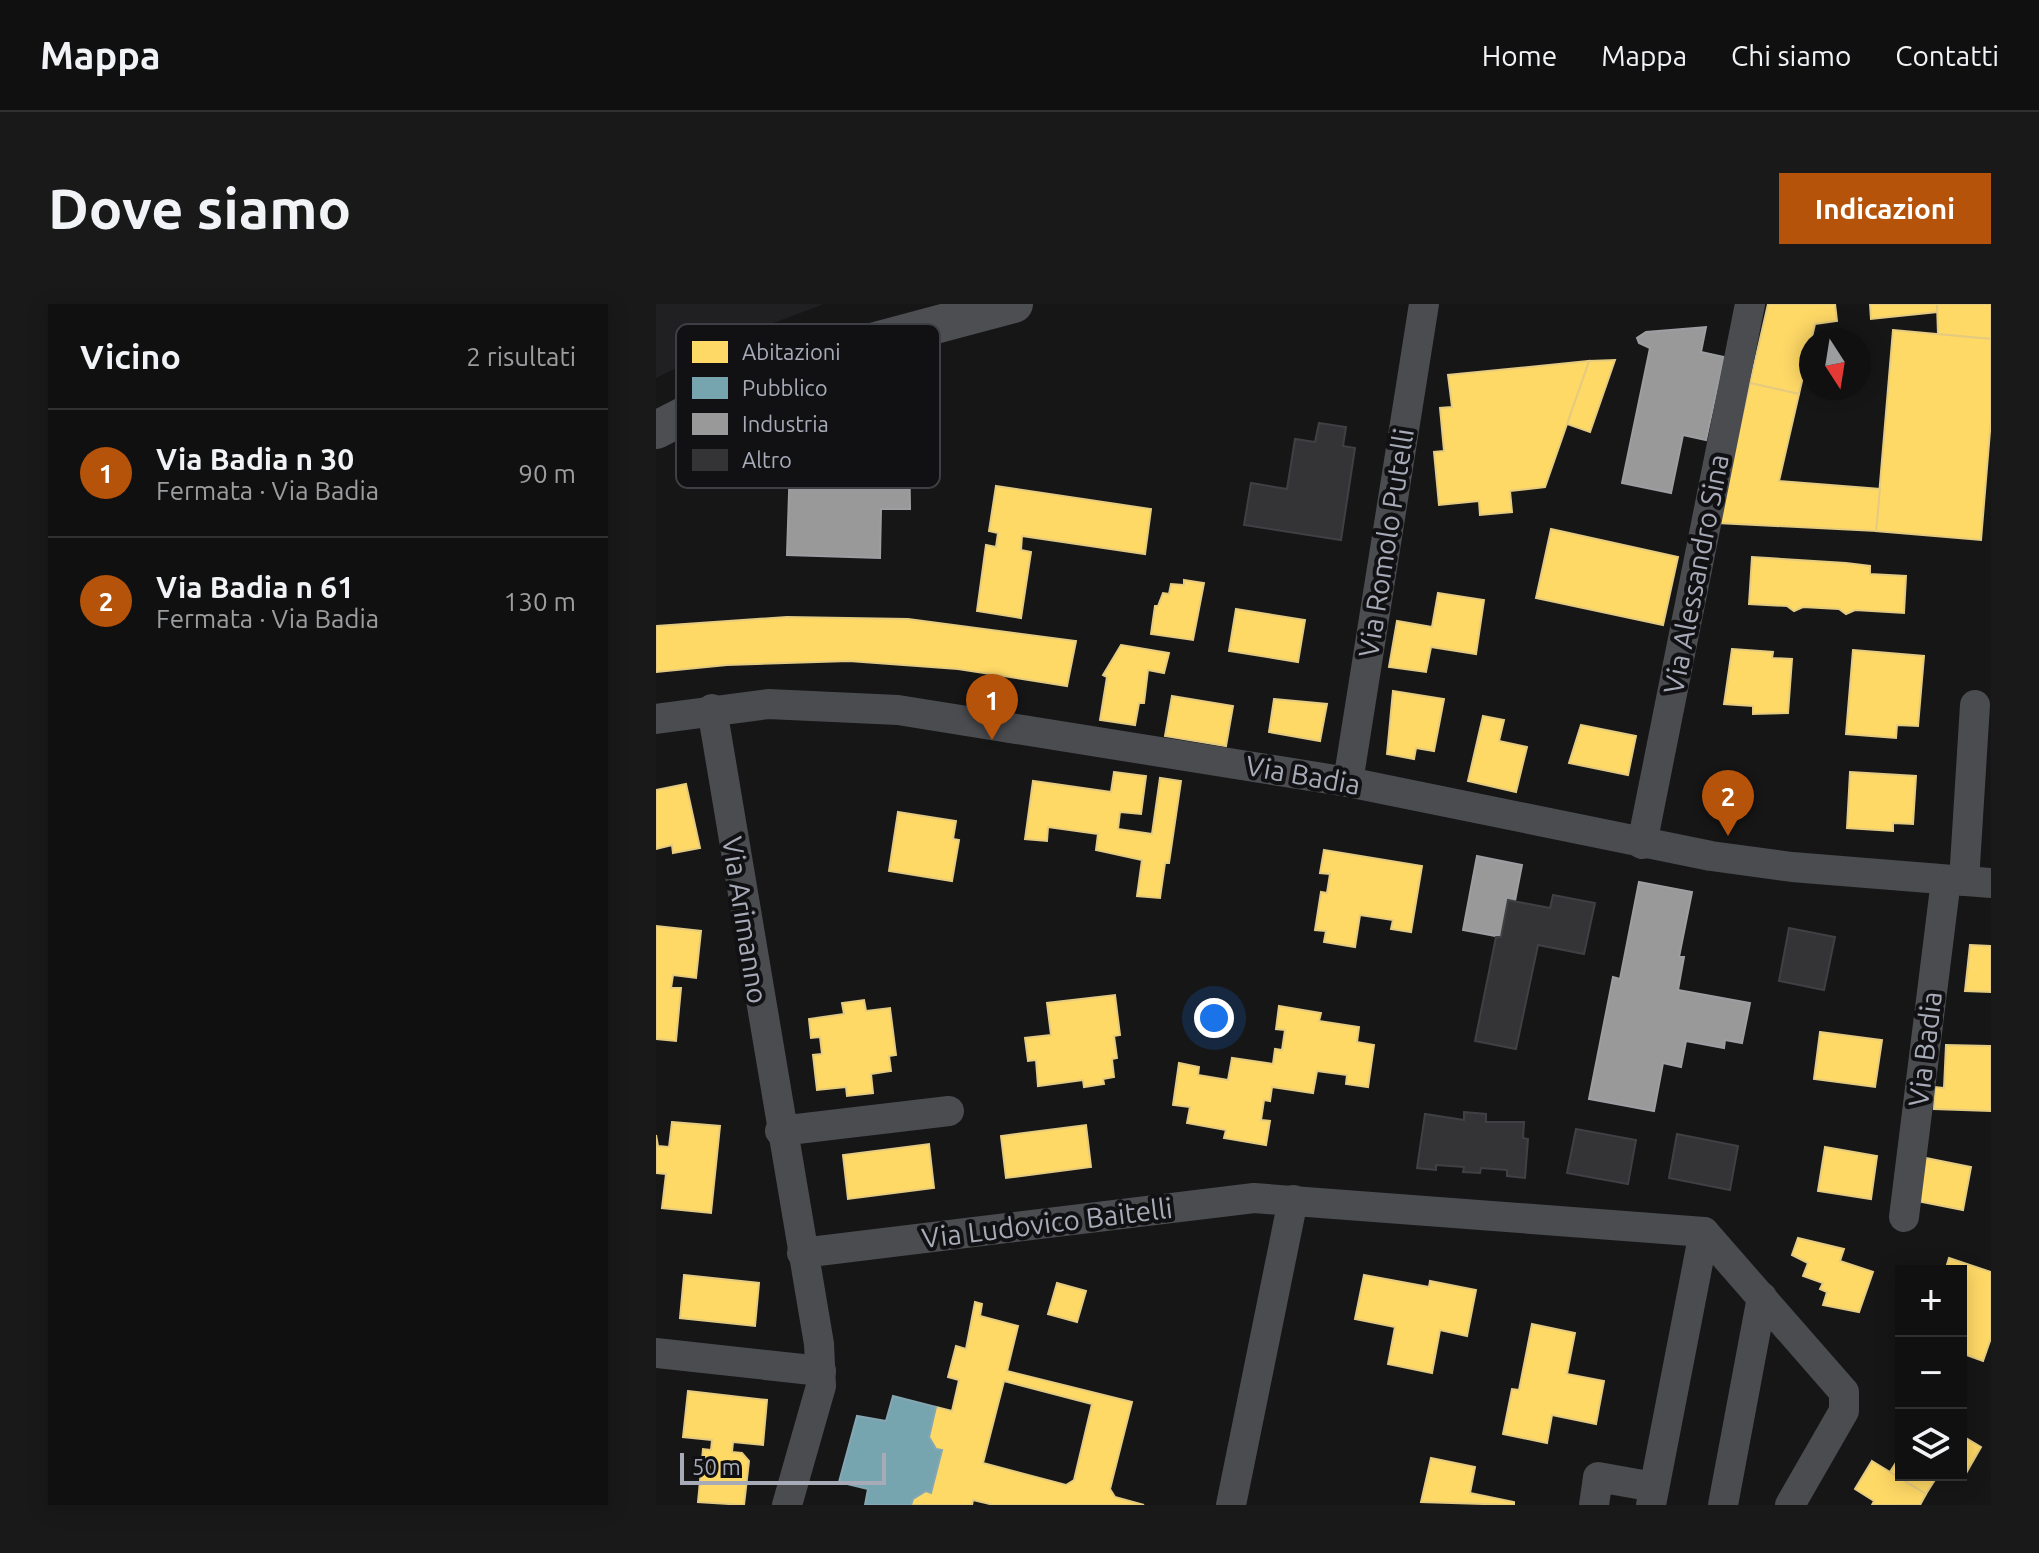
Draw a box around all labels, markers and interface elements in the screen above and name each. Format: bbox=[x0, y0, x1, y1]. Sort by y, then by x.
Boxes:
text: Mappa bbox=[40, 34, 161, 76]
text: Home bbox=[1482, 40, 1557, 71]
text: Mappa bbox=[1601, 40, 1687, 71]
text: Chi siamo bbox=[1731, 40, 1851, 71]
text: Contatti bbox=[1895, 40, 1999, 71]
button: Indicazioni bbox=[1779, 173, 1991, 244]
text: Dove siamo bbox=[48, 177, 351, 240]
legend bbox=[676, 324, 940, 488]
north arrow bbox=[1799, 328, 1871, 400]
text: Vicino bbox=[80, 337, 181, 375]
text: Abitazioni bbox=[742, 339, 841, 364]
text: 2 risultati bbox=[466, 342, 576, 371]
text: Pubblico bbox=[742, 375, 828, 400]
text: Industria bbox=[742, 411, 829, 436]
street label: Via Romolo Putelli bbox=[1352, 426, 1419, 660]
text: Via Badia n 30 bbox=[156, 442, 354, 476]
text: Altro bbox=[742, 447, 792, 472]
street label: Via Alessandro Sina bbox=[1657, 451, 1734, 696]
text: 1 bbox=[99, 459, 113, 488]
text: 90 m bbox=[518, 459, 576, 488]
text: Fermata · Via Badia bbox=[156, 476, 379, 505]
text: Via Badia n 61 bbox=[156, 570, 354, 604]
text: 2 bbox=[99, 587, 113, 616]
text: 130 m bbox=[504, 587, 576, 616]
text: Fermata · Via Badia bbox=[156, 604, 379, 633]
pin: 1 bbox=[966, 674, 1018, 740]
street label: Via Badia bbox=[1243, 749, 1363, 800]
pin: 2 bbox=[1702, 770, 1754, 836]
street label: Via Arimanno bbox=[717, 834, 774, 1006]
street label: Via Badia bbox=[1902, 989, 1947, 1108]
your location bbox=[1194, 998, 1234, 1038]
street label: Via Ludovico Baitelli bbox=[920, 1192, 1174, 1253]
map controls bbox=[1895, 1265, 1967, 1481]
button: + bbox=[1895, 1265, 1967, 1337]
button: − bbox=[1895, 1337, 1967, 1409]
button: layers bbox=[1895, 1409, 1967, 1481]
scale bar bbox=[680, 1449, 886, 1485]
text: 50 m bbox=[692, 1454, 741, 1479]

